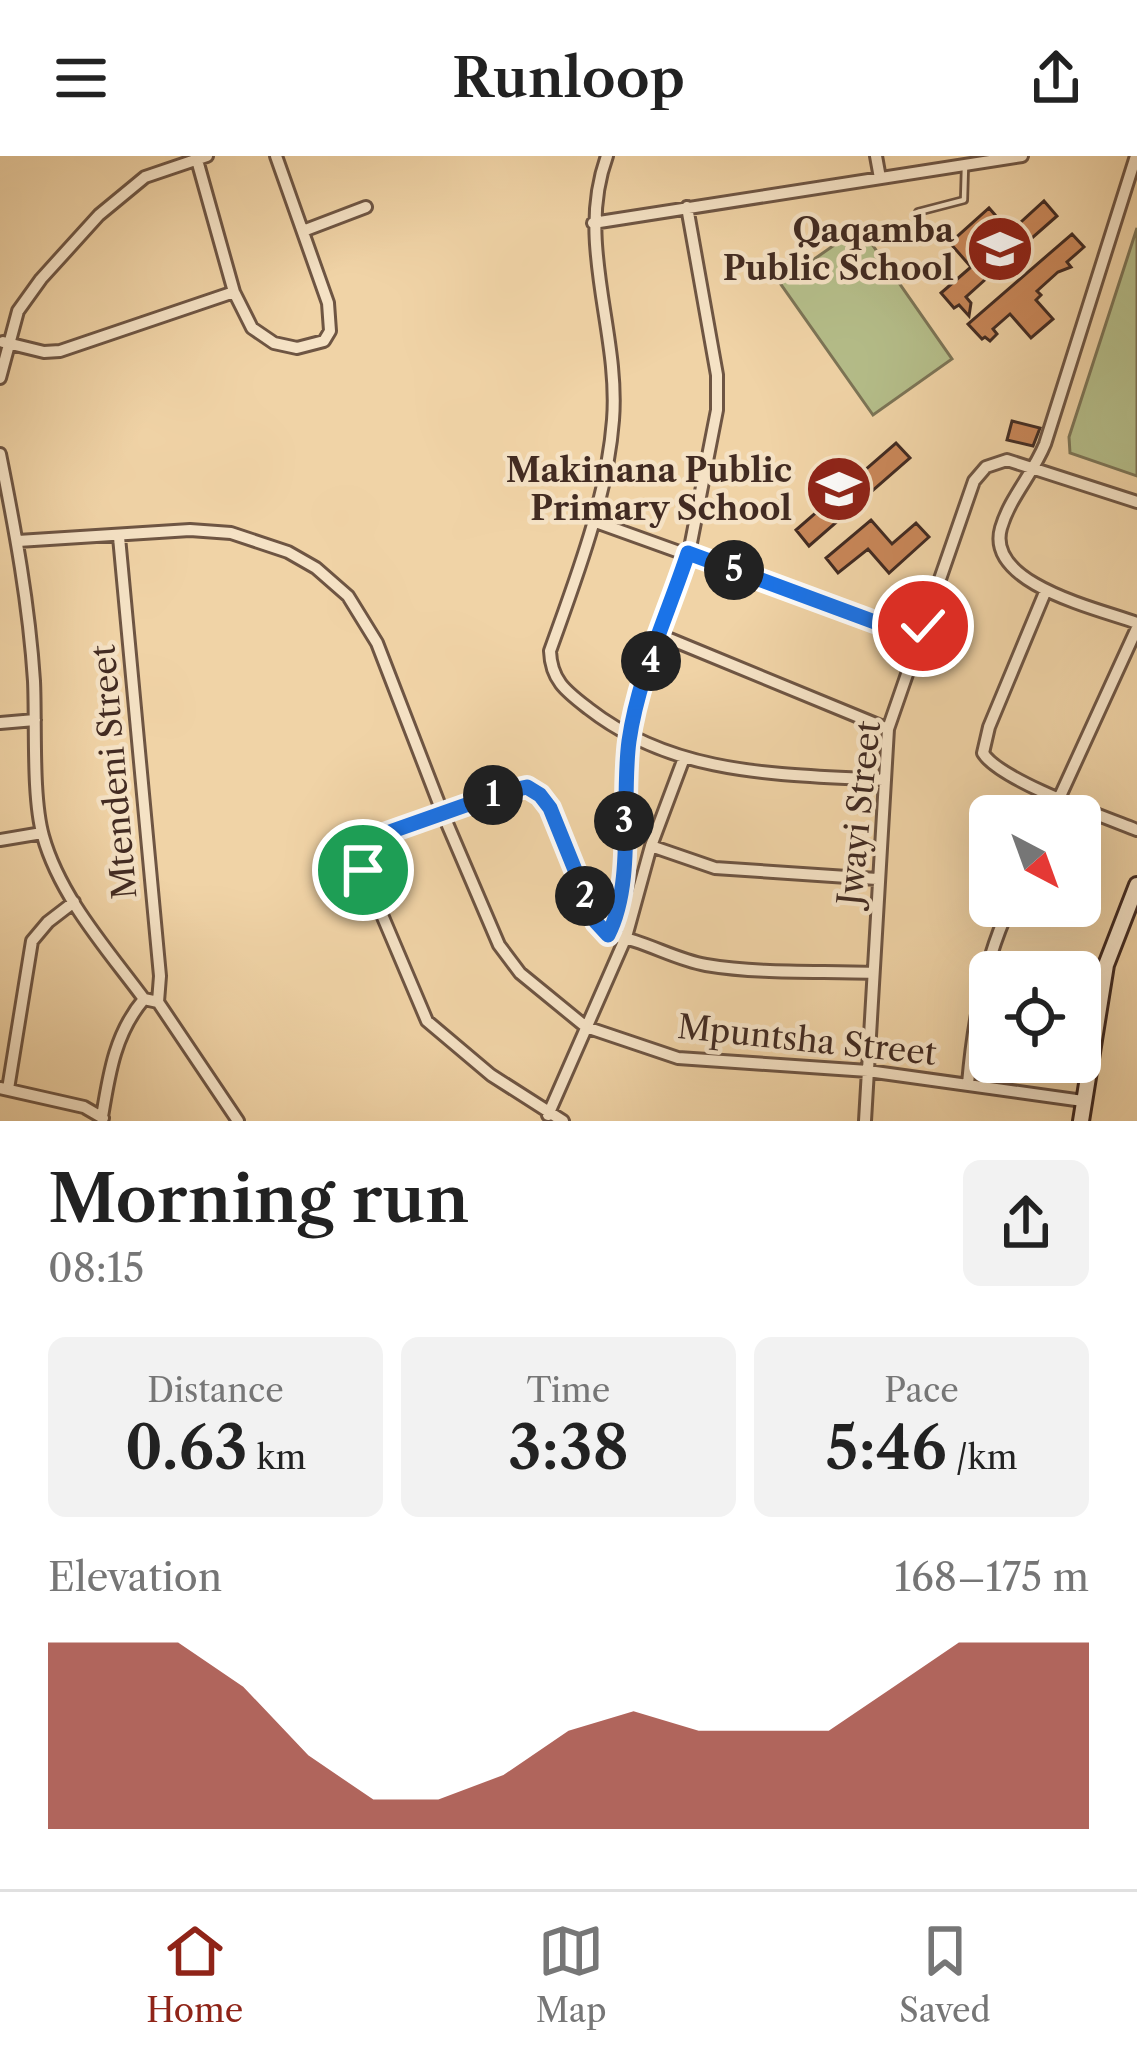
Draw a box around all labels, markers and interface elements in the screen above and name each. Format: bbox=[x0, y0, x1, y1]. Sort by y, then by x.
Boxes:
icon: menu bbox=[48, 45, 114, 111]
text: Runloop bbox=[452, 45, 685, 111]
icon: share bbox=[1023, 45, 1089, 111]
place label: Qaqamba Public School bbox=[723, 210, 955, 289]
school or university icon: Qaqamba Public School bbox=[965, 214, 1035, 284]
place label: Makinana Public Primary School bbox=[506, 450, 792, 529]
school or university icon: Makinana Public Primary School bbox=[804, 454, 874, 524]
pin: 5 bbox=[704, 540, 764, 600]
text: 5 bbox=[725, 549, 743, 590]
pin bbox=[872, 575, 974, 677]
icon: check bbox=[890, 593, 956, 659]
pin: 4 bbox=[621, 631, 681, 691]
text: 4 bbox=[641, 640, 661, 681]
street label: Mtendeni Street bbox=[82, 643, 146, 901]
street label: Jwayi Street bbox=[828, 719, 889, 912]
pin: 1 bbox=[463, 765, 523, 825]
text: 1 bbox=[486, 774, 500, 815]
pin: 3 bbox=[594, 791, 654, 851]
north arrow bbox=[969, 795, 1101, 927]
map controls bbox=[969, 795, 1101, 1083]
text: 3 bbox=[615, 800, 633, 841]
pin bbox=[312, 819, 414, 921]
icon: arrive bbox=[330, 837, 396, 903]
pin: 2 bbox=[555, 866, 615, 926]
text: 2 bbox=[575, 875, 595, 916]
button: locate bbox=[969, 951, 1101, 1083]
street label: Mpuntsha Street bbox=[675, 1006, 939, 1074]
text: Morning run bbox=[48, 1158, 469, 1239]
button: share bbox=[963, 1160, 1089, 1286]
text: 08:15 bbox=[48, 1244, 144, 1292]
text: Distance bbox=[147, 1370, 284, 1411]
text: Time bbox=[527, 1370, 610, 1411]
text: Pace bbox=[884, 1370, 959, 1411]
text: 0.63 bbox=[125, 1411, 248, 1485]
text: 3:38 bbox=[508, 1411, 629, 1485]
text: 5:46 bbox=[826, 1411, 947, 1485]
text: km bbox=[248, 1437, 306, 1478]
text: /km bbox=[947, 1437, 1017, 1478]
text: Elevation bbox=[48, 1553, 222, 1601]
text: 168–175 m bbox=[895, 1553, 1089, 1601]
tab: Home bbox=[146, 1918, 243, 2031]
tab: Map bbox=[536, 1918, 607, 2031]
tab: Saved bbox=[899, 1918, 991, 2031]

